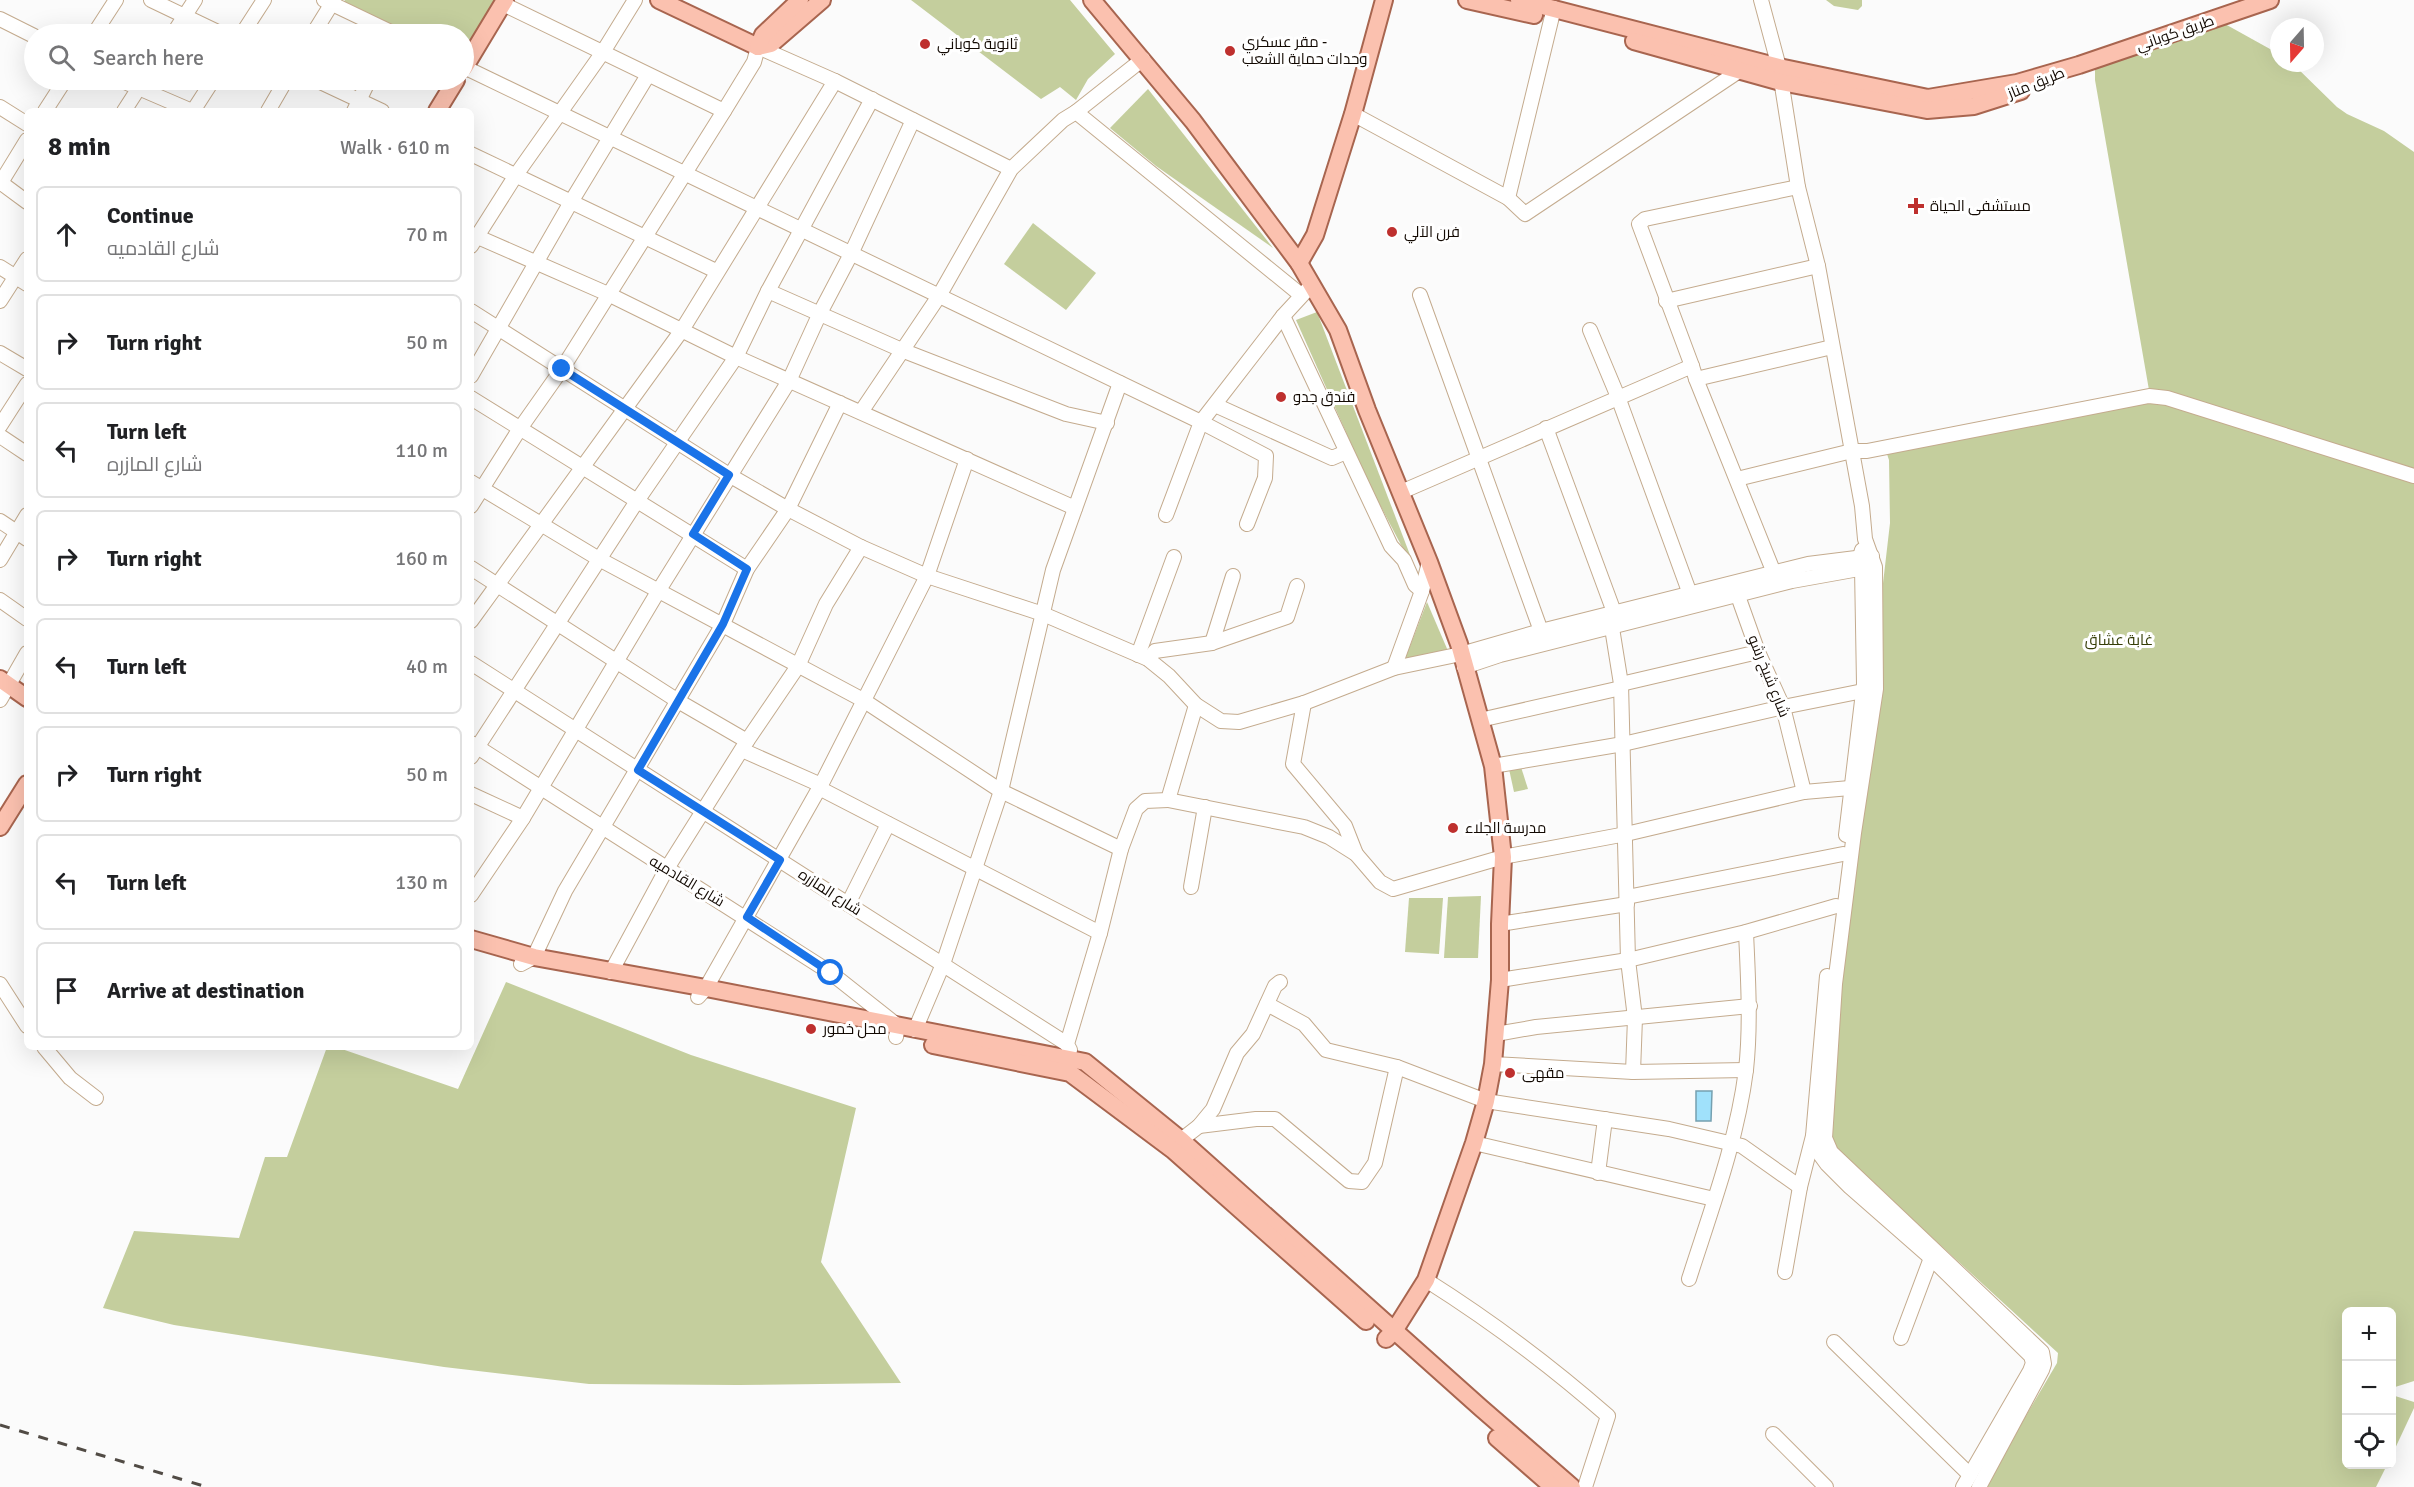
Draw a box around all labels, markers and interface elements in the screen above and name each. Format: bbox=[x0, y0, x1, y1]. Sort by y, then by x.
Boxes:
street label: طريق كوباني bbox=[2134, 11, 2217, 58]
north arrow bbox=[2270, 18, 2324, 72]
search box bbox=[24, 24, 474, 90]
place label: مقر عسكري - وحدات حماية الشعب bbox=[1242, 33, 1367, 68]
place label: ثانوية كوباني bbox=[937, 35, 1018, 56]
marker: ثانوية كوباني bbox=[918, 37, 932, 51]
icon: search bbox=[45, 41, 78, 74]
text: Search here bbox=[93, 44, 204, 71]
marker: مقر عسكري - وحدات حماية الشعب bbox=[1223, 44, 1237, 58]
street label: طريق مناز bbox=[2004, 63, 2068, 104]
text: 8 min bbox=[48, 131, 111, 163]
text: Walk · 610 m bbox=[340, 135, 450, 160]
marker: مستشفى الحياة bbox=[1907, 197, 1925, 215]
place label: مستشفى الحياة bbox=[1930, 197, 2031, 216]
text: Continue bbox=[107, 202, 194, 229]
icon: ahead bbox=[50, 218, 83, 251]
text: 70 m bbox=[406, 222, 448, 247]
place label: فرن الآلي bbox=[1404, 223, 1460, 244]
marker: فرن الآلي bbox=[1385, 225, 1399, 239]
text: شارع القادميه bbox=[107, 236, 220, 261]
icon: right bbox=[50, 326, 83, 359]
text: Turn right bbox=[107, 329, 202, 356]
text: 50 m bbox=[406, 330, 448, 355]
route end bbox=[548, 355, 574, 381]
place label: فندق جدو bbox=[1293, 388, 1355, 407]
marker: فندق جدو bbox=[1274, 390, 1288, 404]
text: Turn left bbox=[107, 418, 187, 445]
icon: left bbox=[50, 434, 83, 467]
text: 110 m bbox=[395, 438, 448, 463]
text: شارع المازره bbox=[107, 452, 203, 477]
icon: right bbox=[50, 542, 83, 575]
text: Turn right bbox=[107, 545, 202, 572]
text: 160 m bbox=[395, 546, 448, 571]
park label: غابة عشاق bbox=[2085, 631, 2153, 650]
street label: شارع شيخ رشو bbox=[1743, 632, 1794, 720]
icon: left bbox=[50, 650, 83, 683]
text: Turn left bbox=[107, 653, 187, 680]
text: 40 m bbox=[406, 654, 448, 679]
icon: right bbox=[50, 758, 83, 791]
text: Turn right bbox=[107, 761, 202, 788]
text: 50 m bbox=[406, 762, 448, 787]
place label: مدرسة الجلاء bbox=[1465, 819, 1546, 837]
marker: مدرسة الجلاء bbox=[1446, 821, 1460, 835]
street label: شارع القادميه bbox=[645, 852, 728, 912]
street label: شارع المازره bbox=[794, 865, 865, 921]
icon: left bbox=[50, 866, 83, 899]
text: Turn left bbox=[107, 869, 187, 896]
text: 130 m bbox=[395, 870, 448, 895]
route start bbox=[817, 959, 843, 985]
icon: arrive bbox=[50, 974, 83, 1007]
text: Arrive at destination bbox=[107, 977, 304, 1004]
place label: محل خمور bbox=[822, 1020, 887, 1039]
marker: محل خمور bbox=[804, 1022, 818, 1036]
place label: مقهى bbox=[1522, 1064, 1564, 1083]
marker: مقهى bbox=[1503, 1066, 1517, 1080]
map controls bbox=[2342, 1307, 2396, 1469]
button: + bbox=[2342, 1307, 2396, 1361]
button: − bbox=[2342, 1361, 2396, 1415]
button: locate bbox=[2342, 1415, 2396, 1469]

